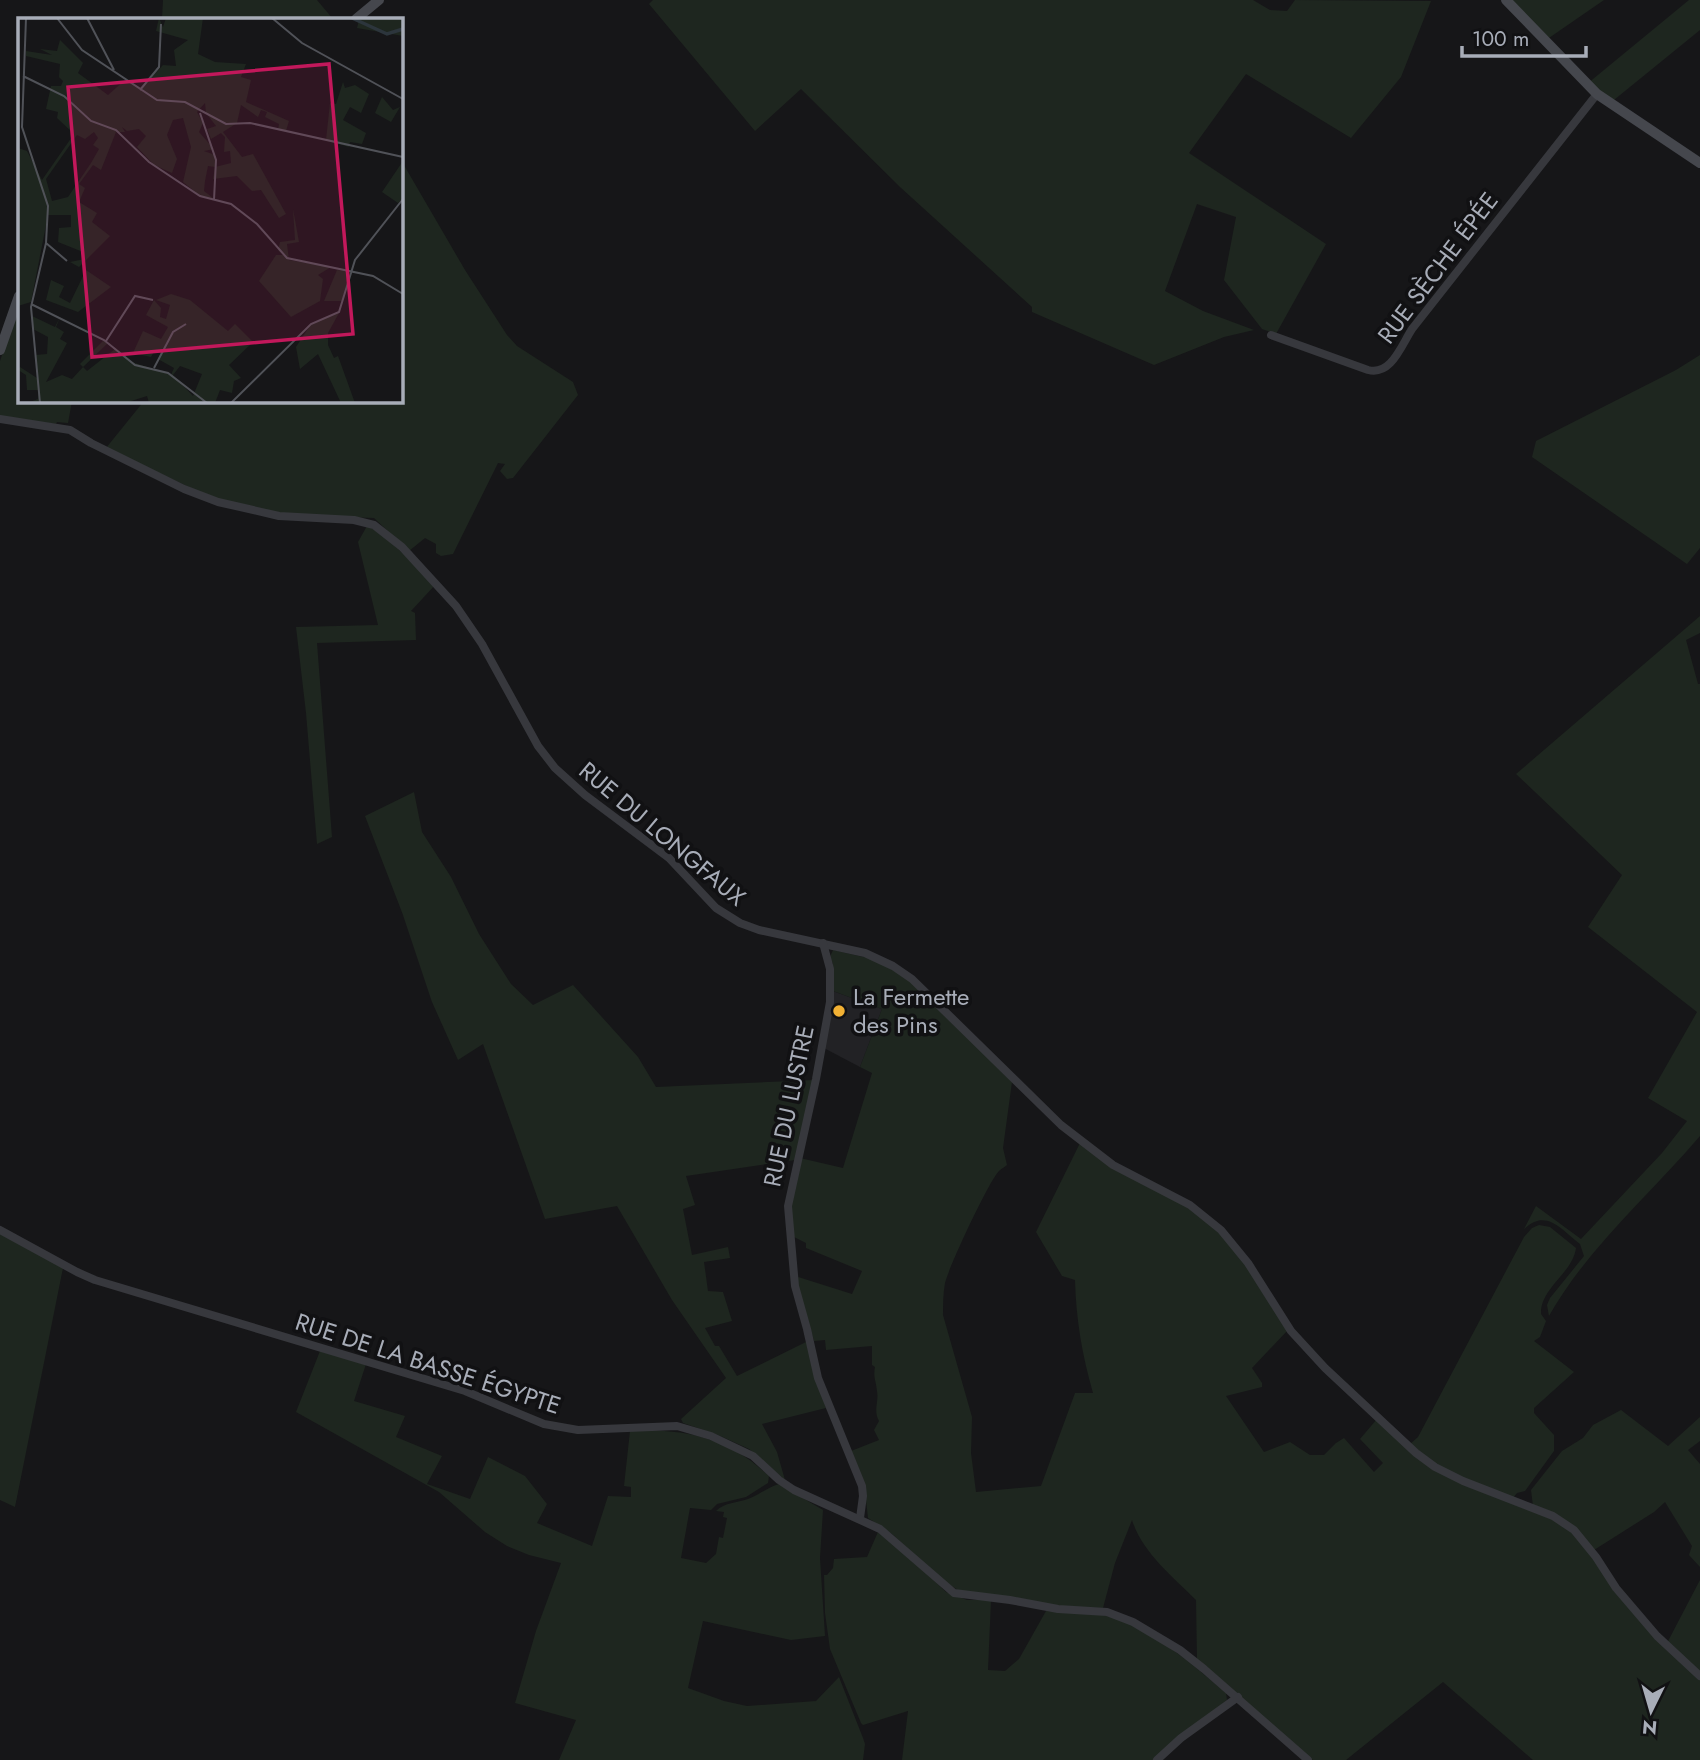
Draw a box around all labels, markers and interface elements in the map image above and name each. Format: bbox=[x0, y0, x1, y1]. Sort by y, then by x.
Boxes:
scale bar bbox=[1462, 14, 1586, 58]
inset map bbox=[18, 18, 402, 402]
text: 100 m bbox=[1472, 24, 1529, 54]
street label: RUE SÈCHE ÉPÉE bbox=[1369, 185, 1506, 351]
street label: RUE DU LONGFAUX bbox=[571, 753, 754, 914]
place label: La Fermette des Pins bbox=[853, 979, 969, 1042]
marker: La Fermette des Pins bbox=[831, 1003, 847, 1019]
street label: RUE DU LUSTRE bbox=[754, 1022, 823, 1190]
street label: RUE DE LA BASSE ÉGYPTE bbox=[291, 1304, 565, 1423]
north arrow bbox=[1616, 1676, 1686, 1746]
text: N bbox=[1641, 1713, 1658, 1742]

